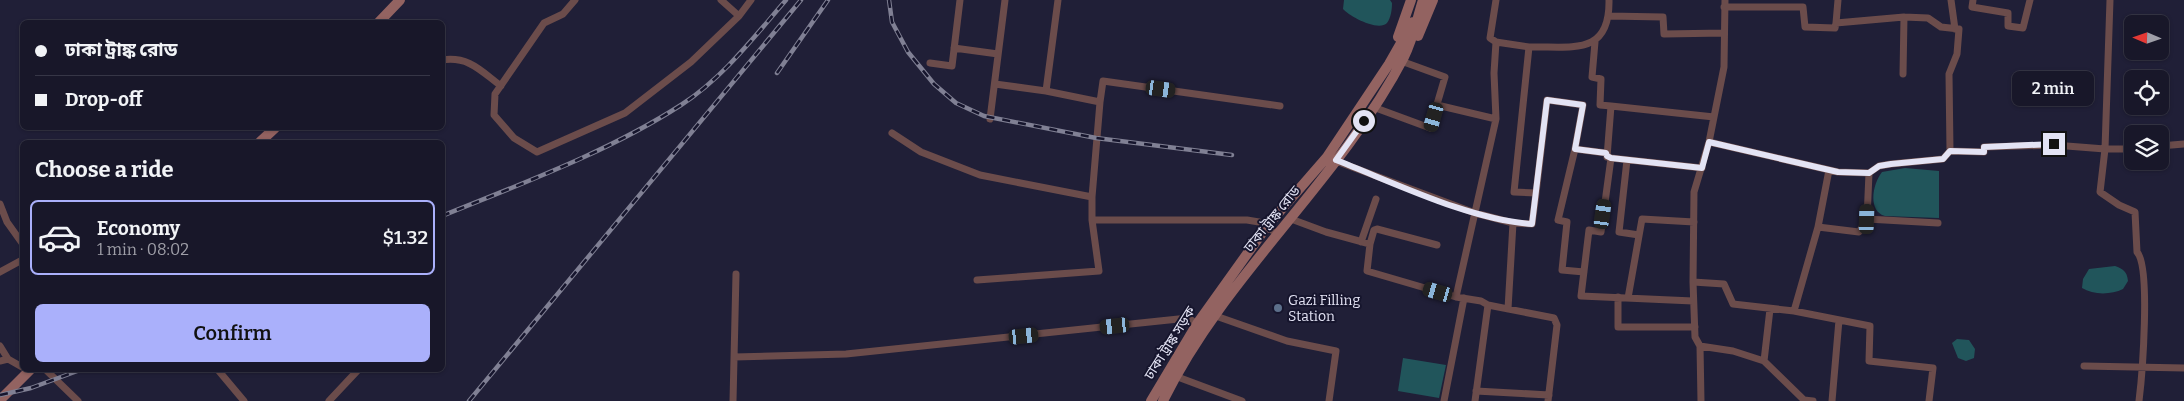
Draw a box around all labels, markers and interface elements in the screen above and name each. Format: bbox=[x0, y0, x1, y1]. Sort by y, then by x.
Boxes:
north arrow bbox=[2124, 15, 2169, 60]
map controls bbox=[2124, 15, 2169, 170]
text: ঢাকা ট্রাঙ্ক রোড bbox=[65, 38, 177, 61]
button: locate bbox=[2124, 70, 2169, 115]
callout: 2 min bbox=[2013, 72, 2095, 106]
car bbox=[1145, 79, 1176, 99]
text: 2 min bbox=[2032, 79, 2074, 98]
text: Drop-off bbox=[65, 88, 143, 111]
car bbox=[1422, 101, 1445, 133]
route start bbox=[1353, 110, 1375, 132]
button: layers bbox=[2124, 125, 2169, 170]
route end bbox=[2043, 133, 2065, 155]
text: Choose a ride bbox=[35, 156, 174, 183]
street label: ঢাকা ট্রাঙ্ক রোড bbox=[1240, 182, 1304, 256]
car bbox=[1593, 198, 1612, 230]
car bbox=[1858, 204, 1875, 234]
icon: car bbox=[37, 215, 82, 260]
text: Economy bbox=[97, 217, 180, 240]
text: $1.32 bbox=[383, 226, 428, 249]
text: 1 min · 08:02 bbox=[97, 240, 189, 259]
car bbox=[1421, 281, 1454, 303]
place label: Gazi Filling Station bbox=[1288, 292, 1360, 325]
marker: Gazi Filling Station bbox=[1272, 302, 1284, 314]
street label: ঢাকা ট্রাঙ্ক সড়ক bbox=[1140, 303, 1200, 384]
button: Confirm bbox=[35, 304, 430, 362]
car bbox=[1099, 317, 1130, 335]
car bbox=[1008, 327, 1039, 345]

